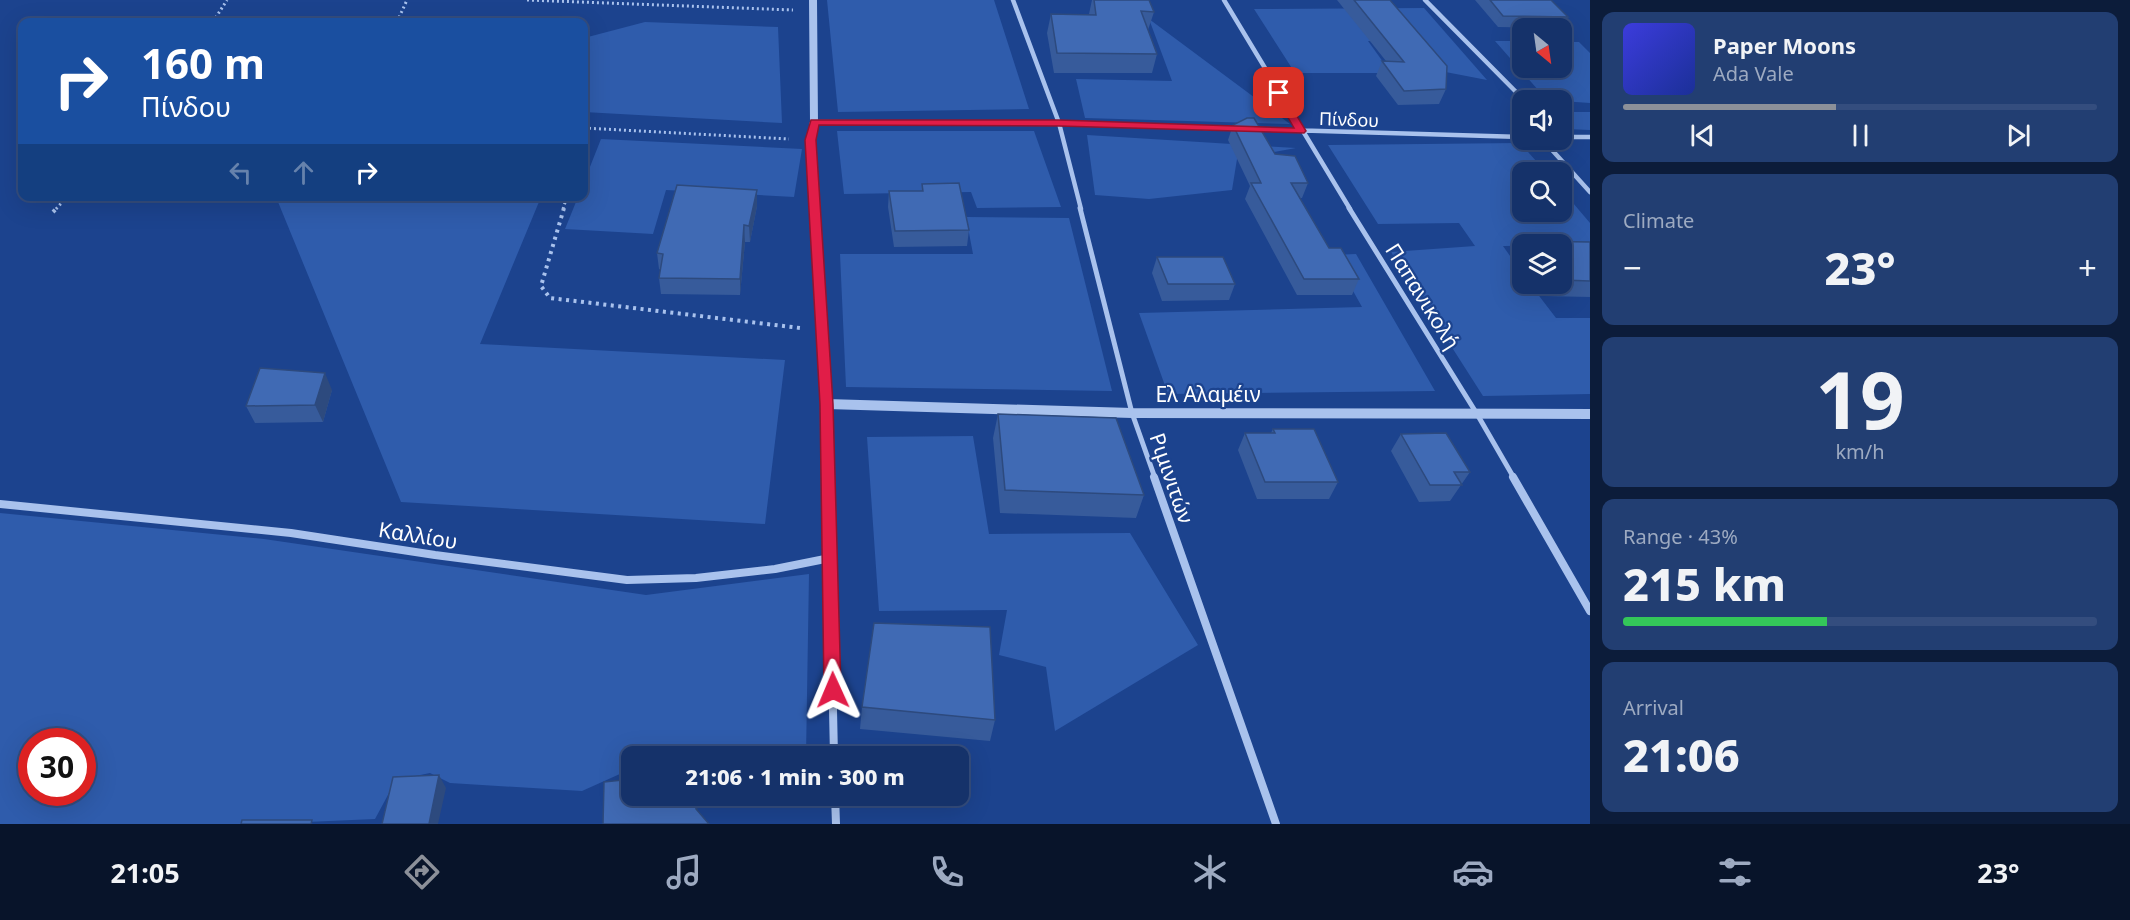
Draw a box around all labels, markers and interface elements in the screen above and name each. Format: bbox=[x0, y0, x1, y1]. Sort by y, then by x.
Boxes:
north arrow bbox=[1512, 18, 1572, 78]
map controls bbox=[1512, 18, 1572, 294]
text: Paper Moons bbox=[1713, 30, 1856, 60]
text: 160 m bbox=[141, 34, 265, 91]
icon: right bbox=[42, 42, 120, 120]
text: Ada Vale bbox=[1713, 60, 1794, 87]
pin bbox=[1253, 67, 1304, 118]
icon: arrive bbox=[1262, 76, 1295, 109]
text: Πίνδου bbox=[141, 88, 231, 125]
button: sound bbox=[1512, 90, 1572, 150]
street label: Πίνδου bbox=[1319, 106, 1379, 132]
icon: previous bbox=[1686, 119, 1719, 152]
icon: pause bbox=[1844, 119, 1877, 152]
icon: next bbox=[2002, 119, 2035, 152]
icon: left bbox=[224, 156, 257, 189]
icon: ahead bbox=[287, 156, 320, 189]
icon: right bbox=[350, 156, 383, 189]
button: search bbox=[1512, 162, 1572, 222]
text: Climate bbox=[1623, 207, 1694, 234]
button: layers bbox=[1512, 234, 1572, 294]
text: 23° bbox=[1824, 237, 1896, 298]
street label: Παπανικολή bbox=[1379, 238, 1467, 354]
text: − bbox=[1623, 245, 1642, 290]
text: + bbox=[2078, 245, 2097, 290]
text: 19 bbox=[1815, 346, 1905, 452]
street label: Ελ Αλαμέιν bbox=[1155, 380, 1261, 408]
street label: Ριμινιτών bbox=[1143, 429, 1201, 527]
text: km/h bbox=[1835, 438, 1885, 465]
street label: Καλλίου bbox=[376, 515, 460, 555]
text: Range · 43% bbox=[1623, 523, 1738, 550]
text: 215 km bbox=[1623, 553, 1786, 614]
position arrow bbox=[801, 658, 865, 722]
text: Arrival bbox=[1623, 694, 1684, 721]
text: 21:06 bbox=[1623, 724, 1740, 785]
speed limit sign: 30 bbox=[18, 728, 96, 806]
text: 21:06 · 1 min · 300 m bbox=[685, 761, 905, 791]
icon: directions bbox=[401, 851, 443, 893]
icon: music bbox=[663, 851, 705, 893]
icon: phone bbox=[926, 851, 968, 893]
icon: climate bbox=[1189, 851, 1231, 893]
icon: car bbox=[1452, 851, 1494, 893]
icon: filters bbox=[1714, 851, 1756, 893]
text: 21:05 bbox=[110, 854, 180, 891]
text: 23° bbox=[1977, 854, 2020, 891]

